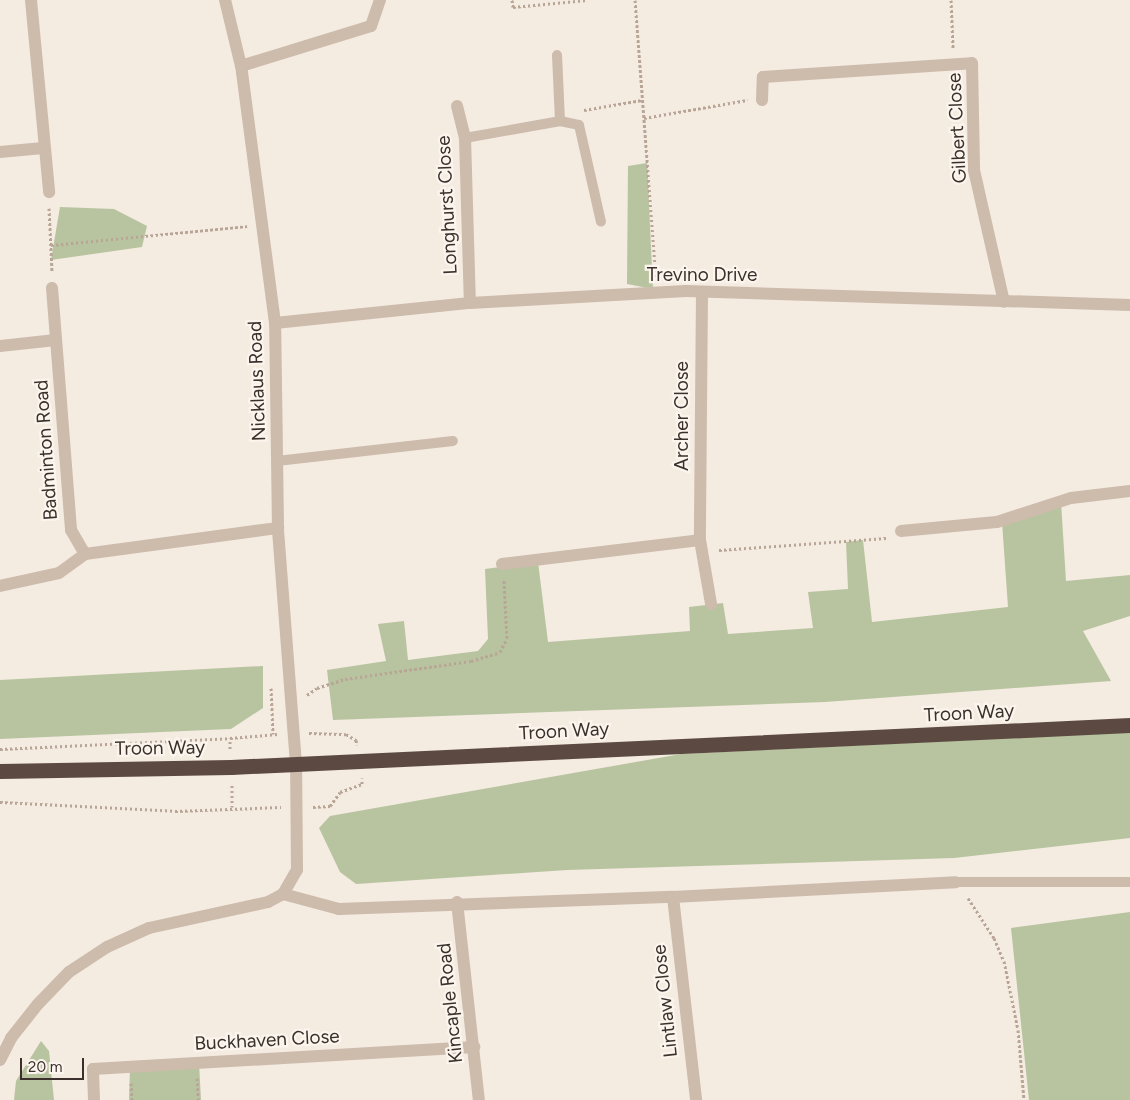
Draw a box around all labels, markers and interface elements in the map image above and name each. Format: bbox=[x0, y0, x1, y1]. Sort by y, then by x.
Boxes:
street label: Gilbert Close bbox=[943, 72, 971, 184]
street label: Longhurst Close bbox=[432, 135, 462, 275]
street label: Trevino Drive bbox=[647, 264, 757, 286]
street label: Nicklaus Road bbox=[244, 320, 270, 442]
street label: Archer Close bbox=[671, 361, 693, 471]
street label: Badminton Road bbox=[30, 379, 62, 521]
street label: Troon Way bbox=[923, 699, 1015, 727]
street label: Troon Way bbox=[518, 717, 610, 745]
street label: Troon Way bbox=[115, 736, 205, 760]
street label: Kincaple Road bbox=[432, 942, 468, 1064]
street label: Lintlaw Close bbox=[648, 943, 682, 1059]
street label: Buckhaven Close bbox=[194, 1025, 340, 1055]
scale bar bbox=[22, 1048, 86, 1080]
text: 20 m bbox=[28, 1058, 62, 1076]

